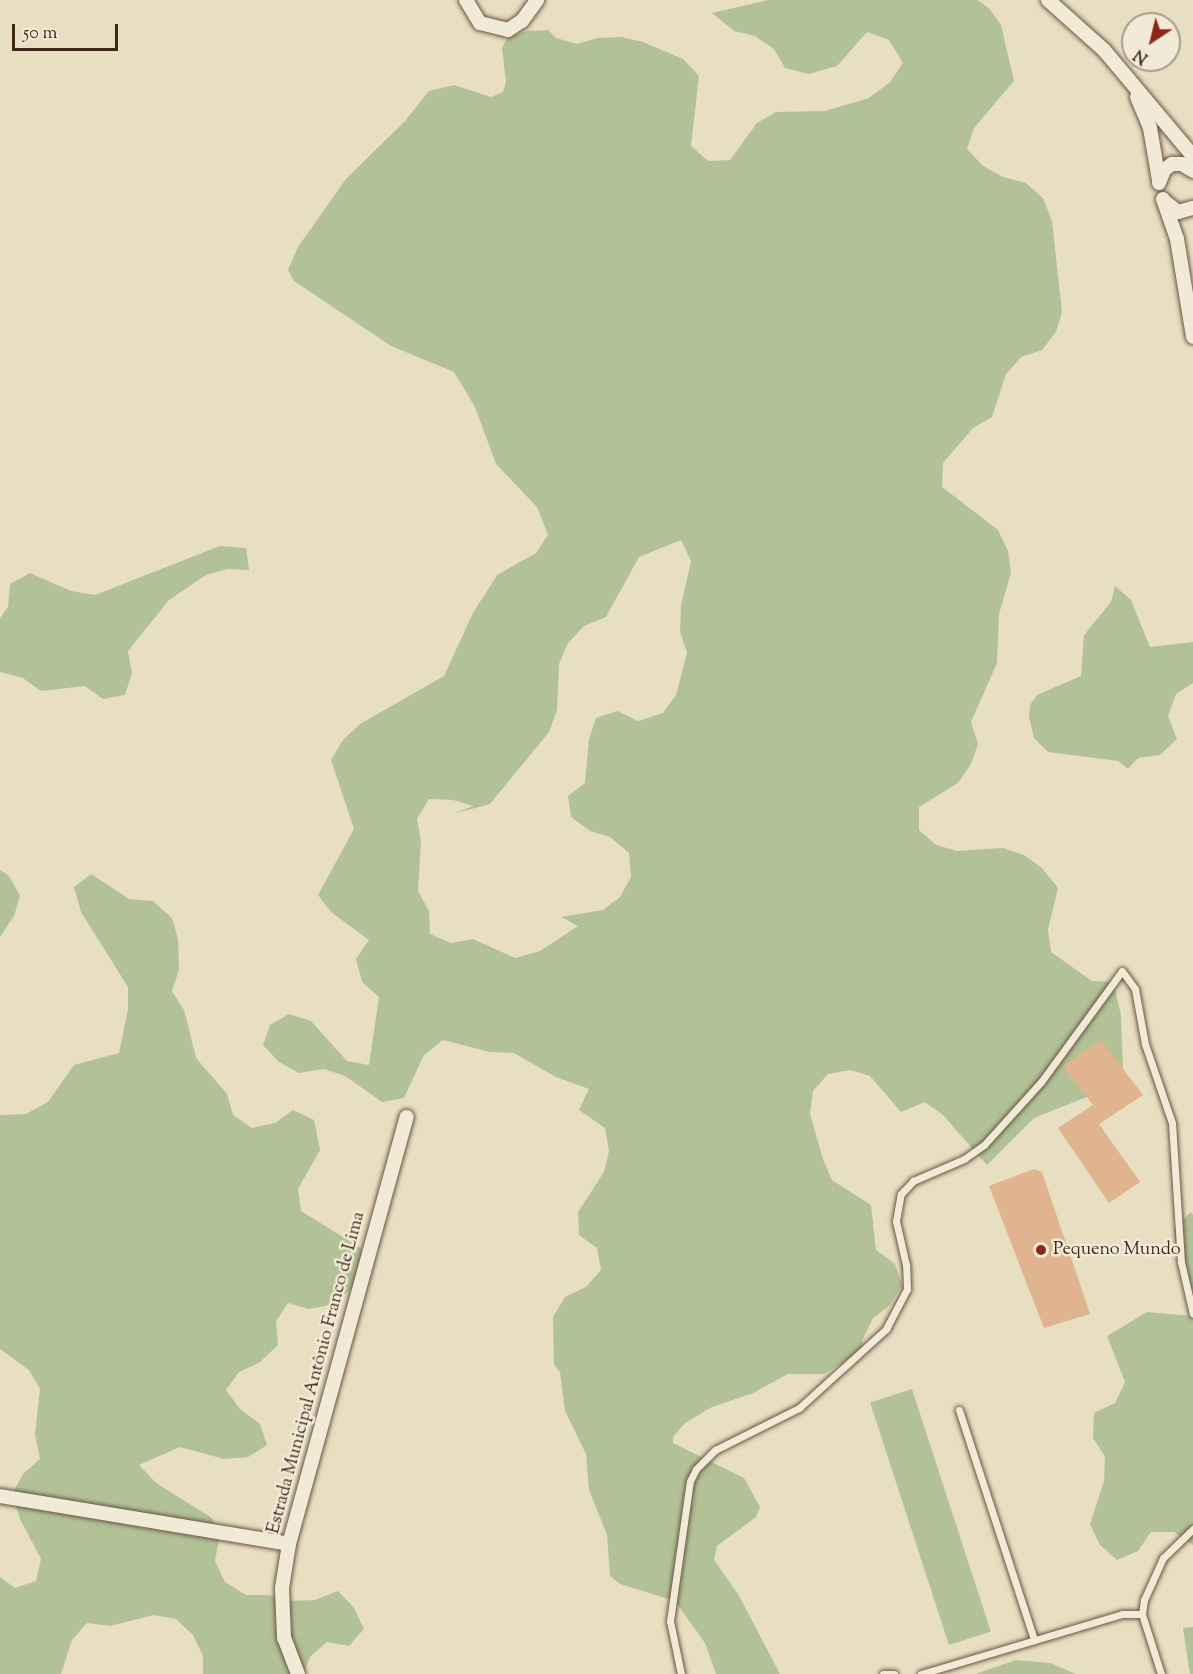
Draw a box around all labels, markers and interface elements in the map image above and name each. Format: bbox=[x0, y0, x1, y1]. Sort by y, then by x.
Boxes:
scale bar bbox=[15, 12, 122, 50]
north arrow bbox=[1121, 12, 1181, 72]
text: 50 m bbox=[23, 21, 57, 47]
text: N bbox=[1130, 42, 1153, 69]
street label: Estrada Municipal Antônio Franco de Lima bbox=[264, 1210, 370, 1536]
place label: Pequeno Mundo bbox=[1053, 1239, 1180, 1261]
marker: Pequeno Mundo bbox=[1034, 1243, 1048, 1257]

